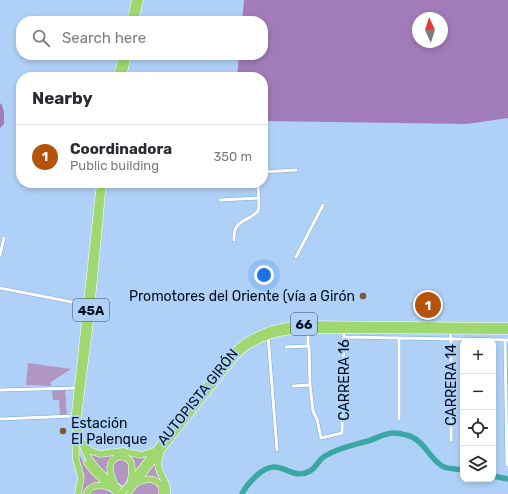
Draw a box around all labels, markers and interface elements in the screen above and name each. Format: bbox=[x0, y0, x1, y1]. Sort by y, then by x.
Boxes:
north arrow bbox=[412, 12, 448, 48]
search box bbox=[16, 16, 268, 60]
icon: search bbox=[30, 27, 52, 49]
text: Search here bbox=[62, 29, 146, 47]
text: Nearby bbox=[32, 88, 93, 108]
text: Coordinadora bbox=[70, 140, 172, 158]
text: 1 bbox=[42, 149, 48, 164]
text: 350 m bbox=[213, 149, 252, 164]
text: Public building bbox=[70, 158, 159, 173]
your location bbox=[254, 265, 274, 285]
place label: Promotores del Oriente (vía a Girón bbox=[129, 288, 355, 305]
pin: 1 bbox=[415, 290, 441, 320]
marker: Promotores del Oriente (vía a Girón bbox=[358, 291, 368, 301]
road number: 45A bbox=[73, 299, 109, 321]
road number: 66 bbox=[291, 313, 317, 335]
map controls bbox=[460, 338, 496, 482]
button: + bbox=[460, 338, 496, 374]
street label: CARRERA 16 bbox=[336, 339, 353, 421]
street label: CARRERA 14 bbox=[443, 344, 460, 426]
street label: AUTOPISTA GIRÓN bbox=[153, 345, 242, 449]
button: − bbox=[460, 374, 496, 410]
button: locate bbox=[460, 410, 496, 446]
place label: Estación El Palenque bbox=[71, 415, 147, 448]
marker: Estación El Palenque bbox=[58, 426, 68, 436]
button: layers bbox=[460, 446, 496, 482]

